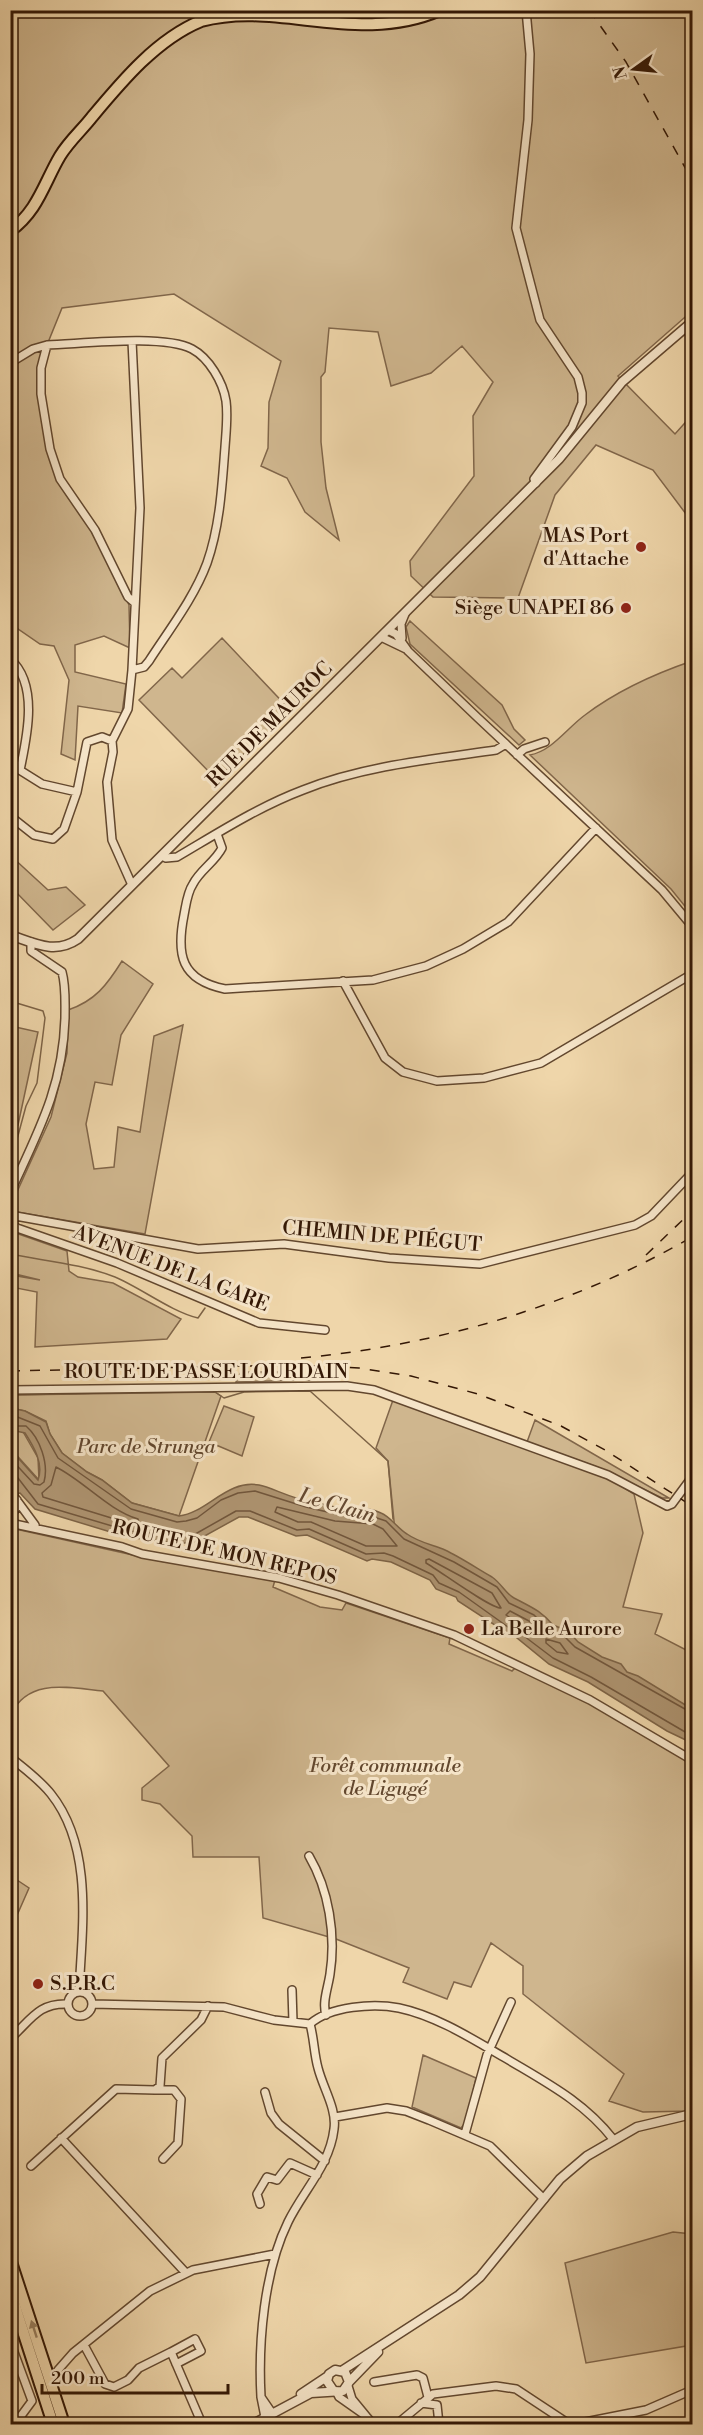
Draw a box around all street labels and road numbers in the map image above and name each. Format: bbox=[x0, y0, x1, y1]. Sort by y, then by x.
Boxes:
street label: RUE DE MAUROC bbox=[202, 657, 338, 793]
street label: CHEMIN DE PIÉGUT bbox=[281, 1215, 483, 1258]
street label: AVENUE DE LA GARE bbox=[69, 1220, 272, 1318]
street label: ROUTE DE PASSE LOURDAIN bbox=[64, 1360, 348, 1385]
street label: ROUTE DE MON REPOS bbox=[109, 1515, 339, 1591]

